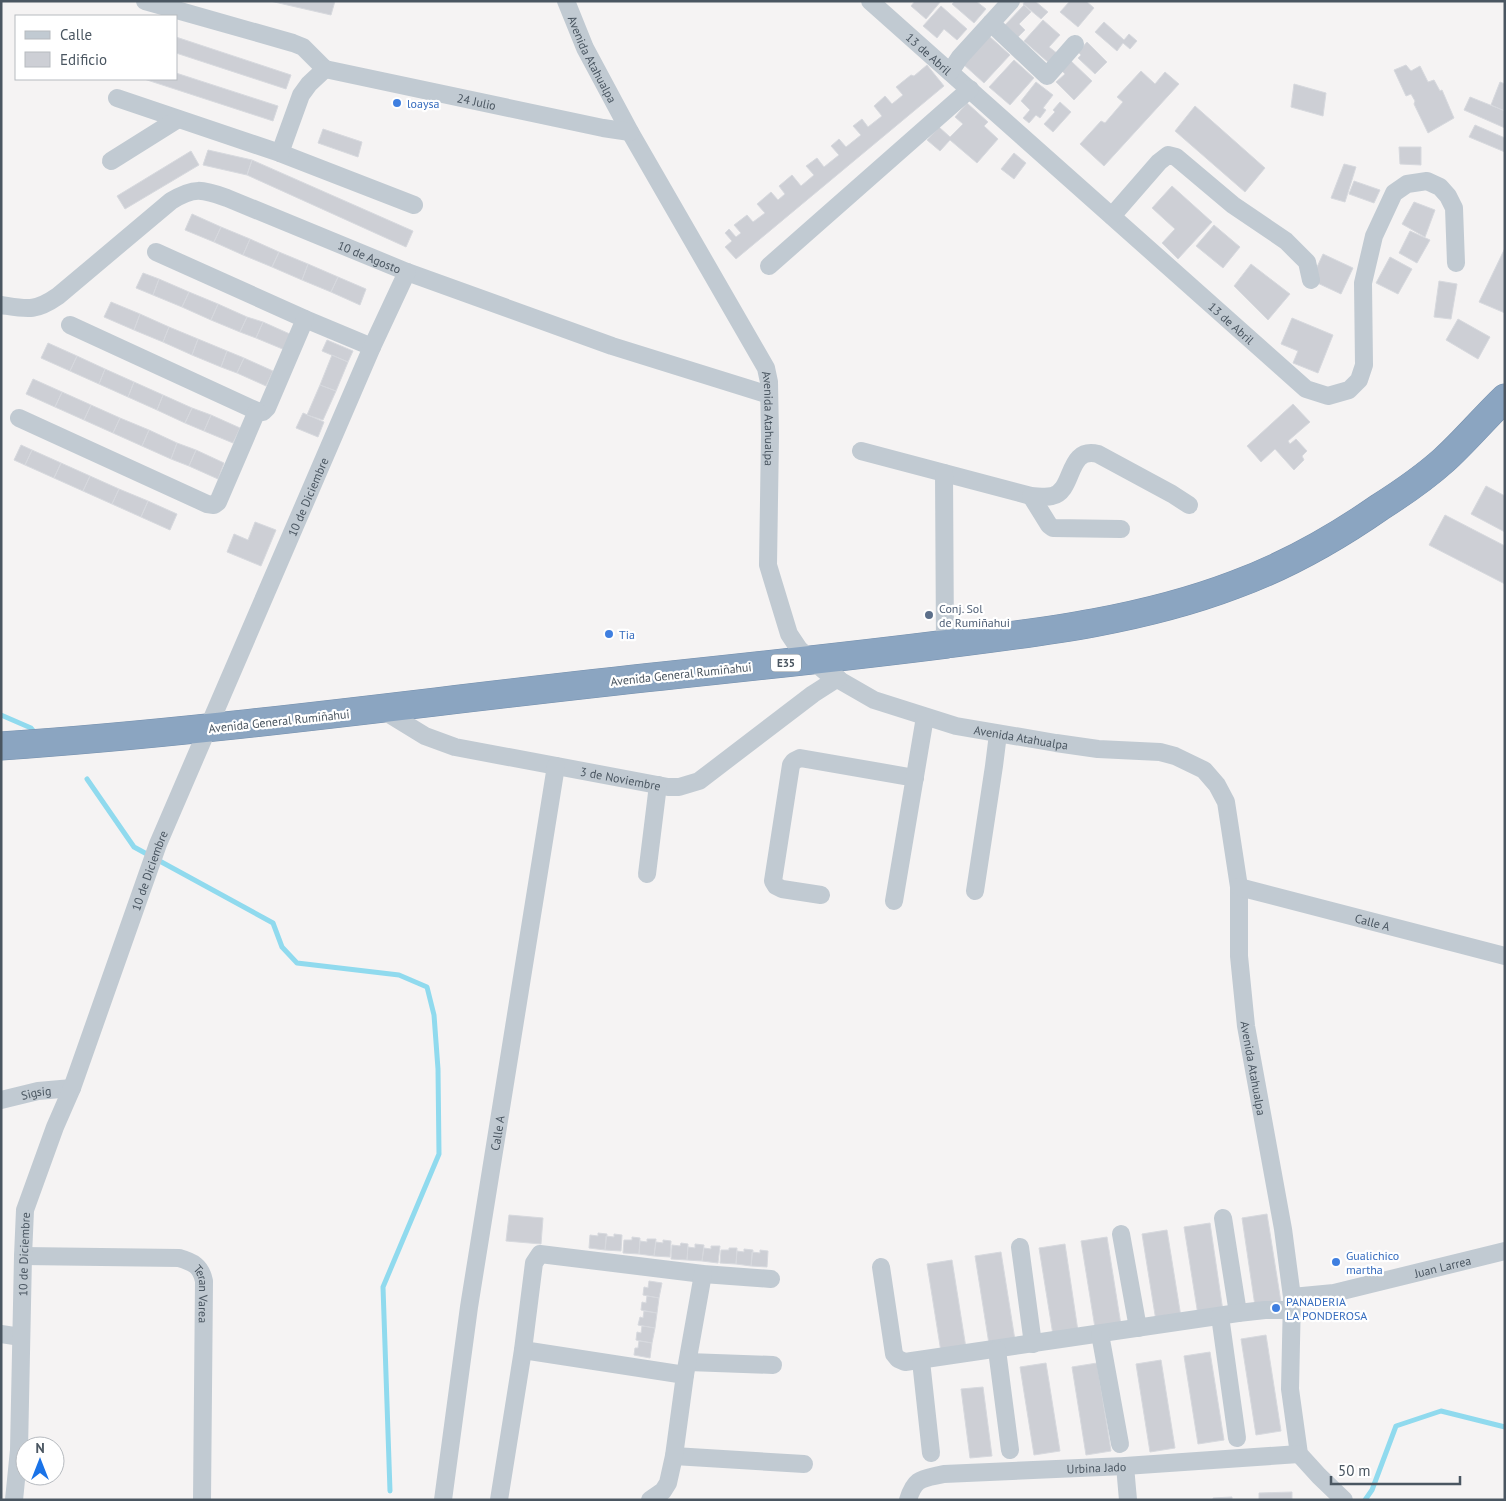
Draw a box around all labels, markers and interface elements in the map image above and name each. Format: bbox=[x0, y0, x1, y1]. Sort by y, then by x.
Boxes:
street label: Avenida Atahualpa bbox=[565, 13, 620, 105]
legend bbox=[15, 15, 178, 80]
text: Calle bbox=[60, 25, 92, 44]
street label: 13 de Abril bbox=[903, 29, 955, 78]
text: Edificio bbox=[60, 50, 107, 69]
street label: 24 Julio bbox=[456, 90, 497, 113]
place label: loaysa bbox=[407, 96, 440, 111]
marker: loaysa bbox=[391, 97, 403, 109]
street label: 10 de Agosto bbox=[336, 237, 403, 276]
street label: 13 de Abril bbox=[1206, 299, 1258, 347]
street label: Avenida Atahualpa bbox=[759, 369, 778, 466]
street label: 10 de Diciembre bbox=[284, 455, 331, 538]
place label: Conj. Sol de Rumiñahui bbox=[939, 601, 1010, 630]
marker: Conj. Sol de Rumiñahui bbox=[923, 609, 935, 621]
place label: Tia bbox=[619, 627, 635, 642]
marker: Tia bbox=[603, 628, 615, 640]
road number: E35 bbox=[771, 654, 801, 671]
street label: Avenida General Rumiñahui bbox=[610, 659, 752, 689]
street label: Avenida General Rumiñahui bbox=[208, 706, 350, 736]
street label: Avenida Atahualpa bbox=[973, 722, 1069, 752]
street label: 3 de Noviembre bbox=[579, 763, 662, 793]
street label: 10 de Diciembre bbox=[128, 828, 171, 913]
street label: Calle A bbox=[1353, 910, 1392, 933]
street label: Avenida Atahualpa bbox=[1238, 1021, 1270, 1117]
street label: Sigsig bbox=[19, 1082, 52, 1102]
street label: Calle A bbox=[487, 1114, 507, 1152]
street label: 10 de Diciembre bbox=[15, 1212, 32, 1297]
place label: Gualichico martha bbox=[1346, 1248, 1399, 1277]
street label: Juan Larrea bbox=[1412, 1252, 1473, 1281]
marker: Gualichico martha bbox=[1330, 1256, 1342, 1268]
street label: Teran Varea bbox=[191, 1261, 212, 1323]
place label: PANADERIA LA PONDEROSA bbox=[1286, 1294, 1367, 1323]
marker: PANADERIA LA PONDEROSA bbox=[1270, 1302, 1282, 1314]
north arrow bbox=[15, 1436, 65, 1486]
text: N bbox=[35, 1439, 45, 1457]
scale bar bbox=[1331, 1454, 1460, 1486]
street label: Urbina Jado bbox=[1066, 1458, 1127, 1476]
text: 50 m bbox=[1338, 1461, 1371, 1480]

